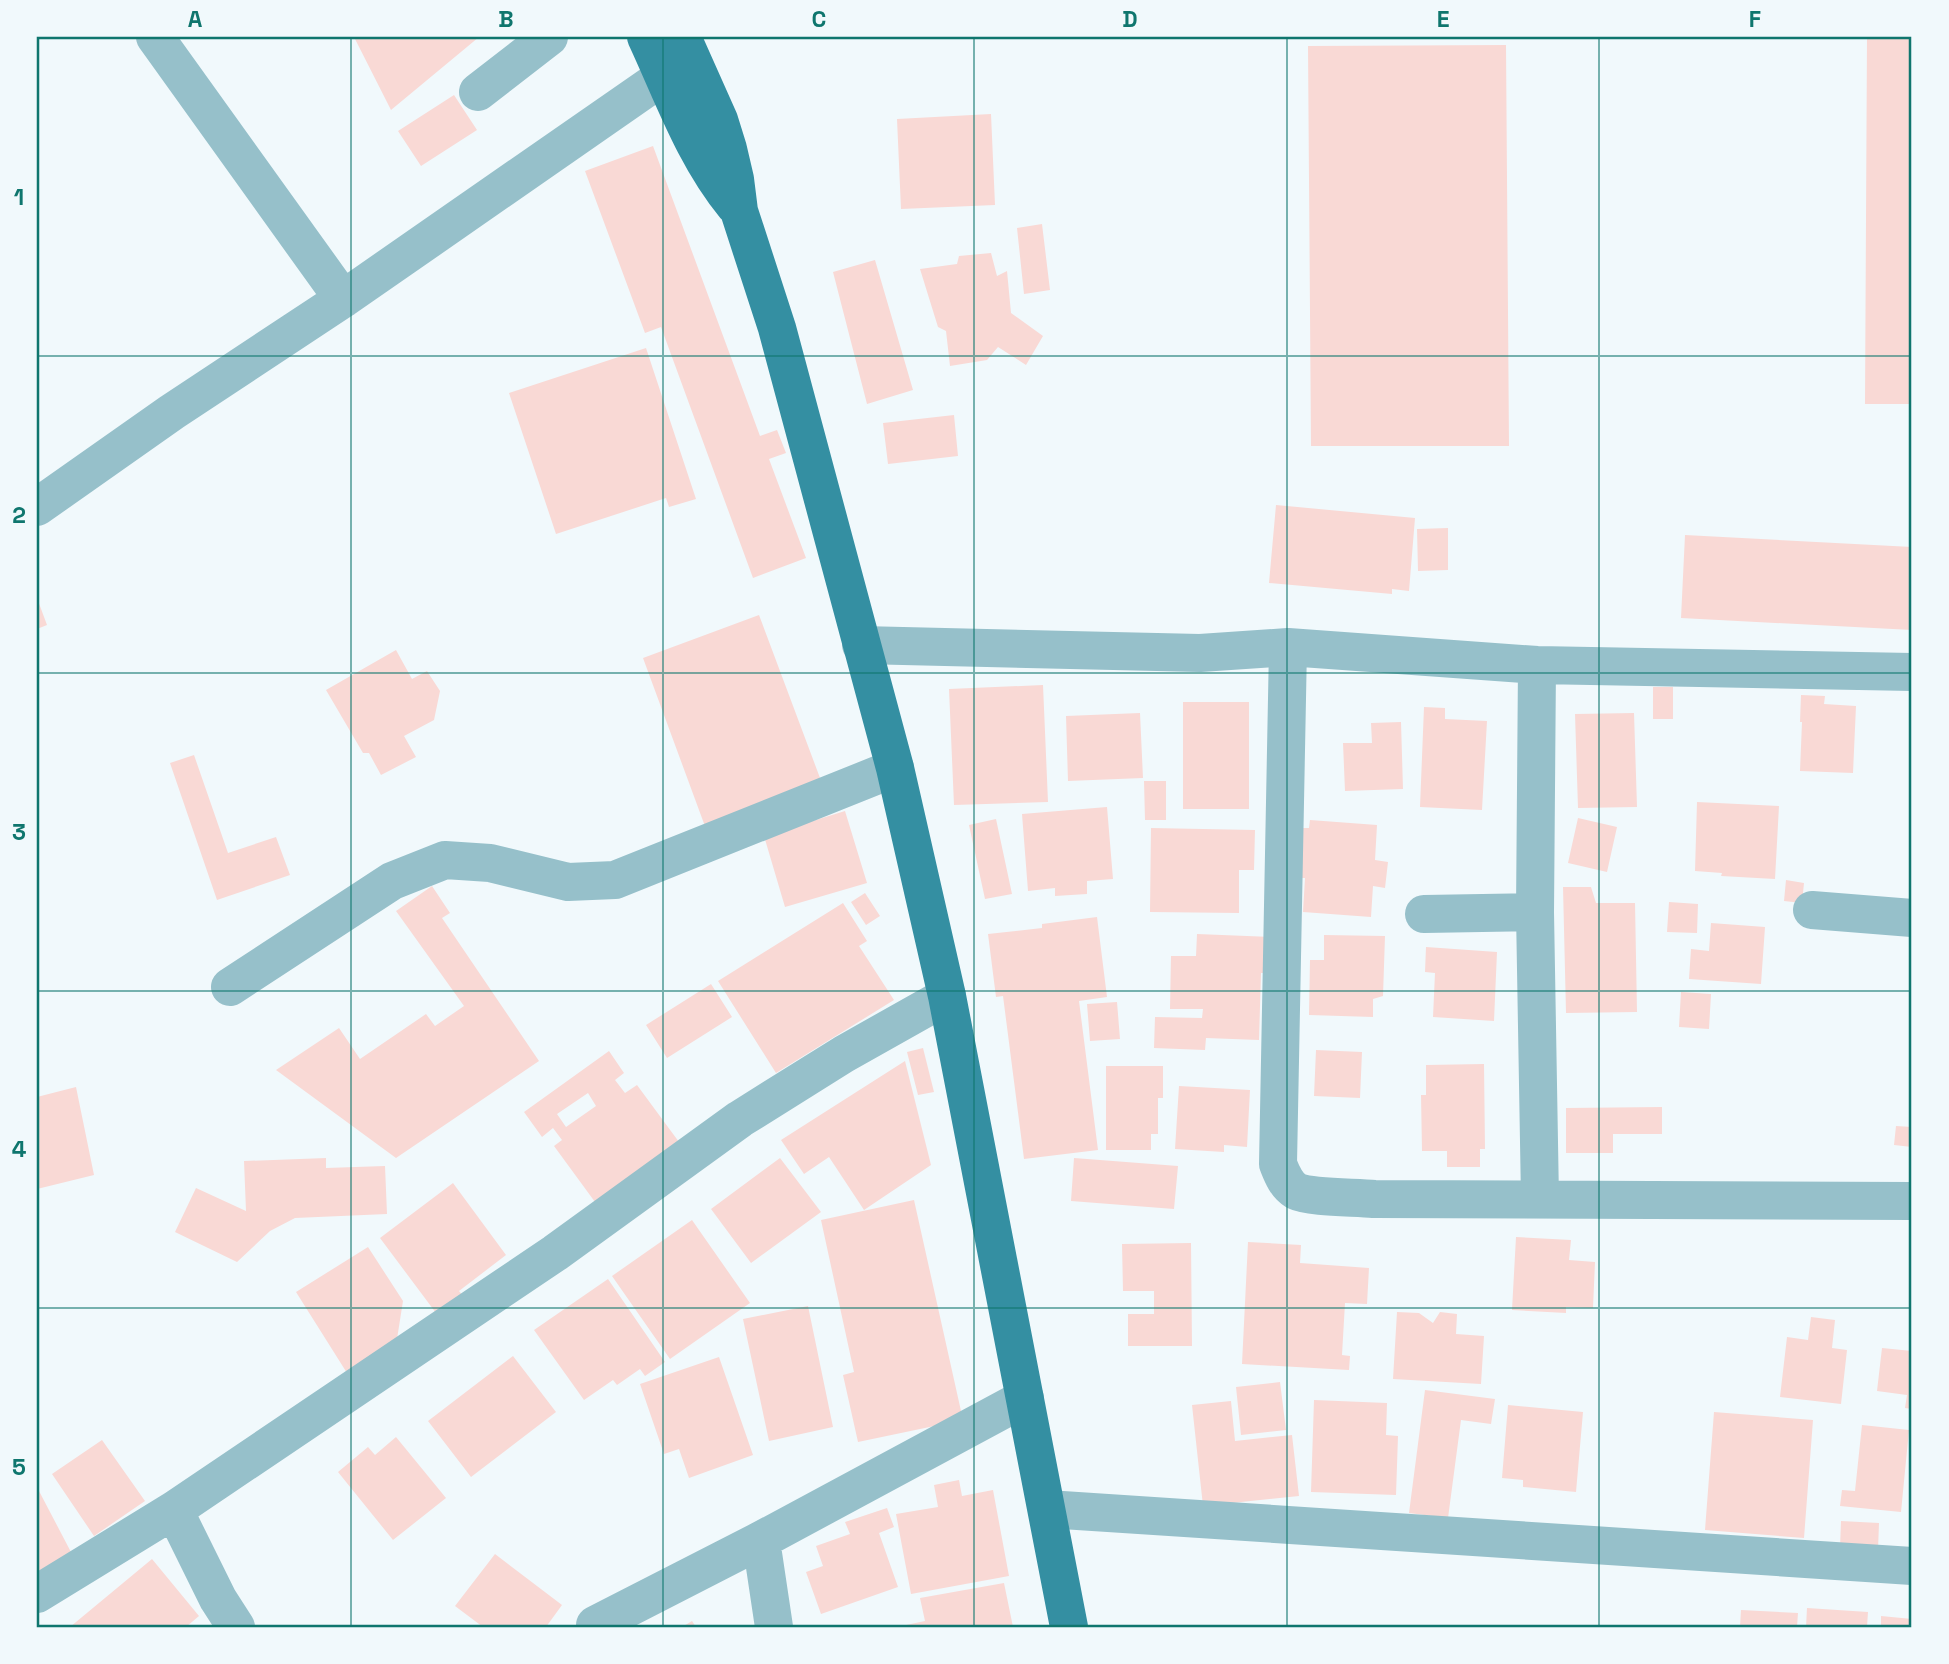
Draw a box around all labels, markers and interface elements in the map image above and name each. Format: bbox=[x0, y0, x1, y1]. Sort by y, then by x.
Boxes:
text: A bbox=[188, 4, 203, 34]
text: B bbox=[498, 4, 514, 34]
text: C bbox=[812, 4, 826, 34]
text: D bbox=[1122, 4, 1138, 34]
text: E bbox=[1437, 4, 1449, 34]
text: F bbox=[1749, 4, 1761, 34]
text: 1 bbox=[14, 182, 24, 212]
text: 2 bbox=[12, 500, 26, 530]
text: 3 bbox=[12, 817, 26, 847]
text: 4 bbox=[12, 1134, 27, 1164]
text: 5 bbox=[12, 1452, 26, 1482]

